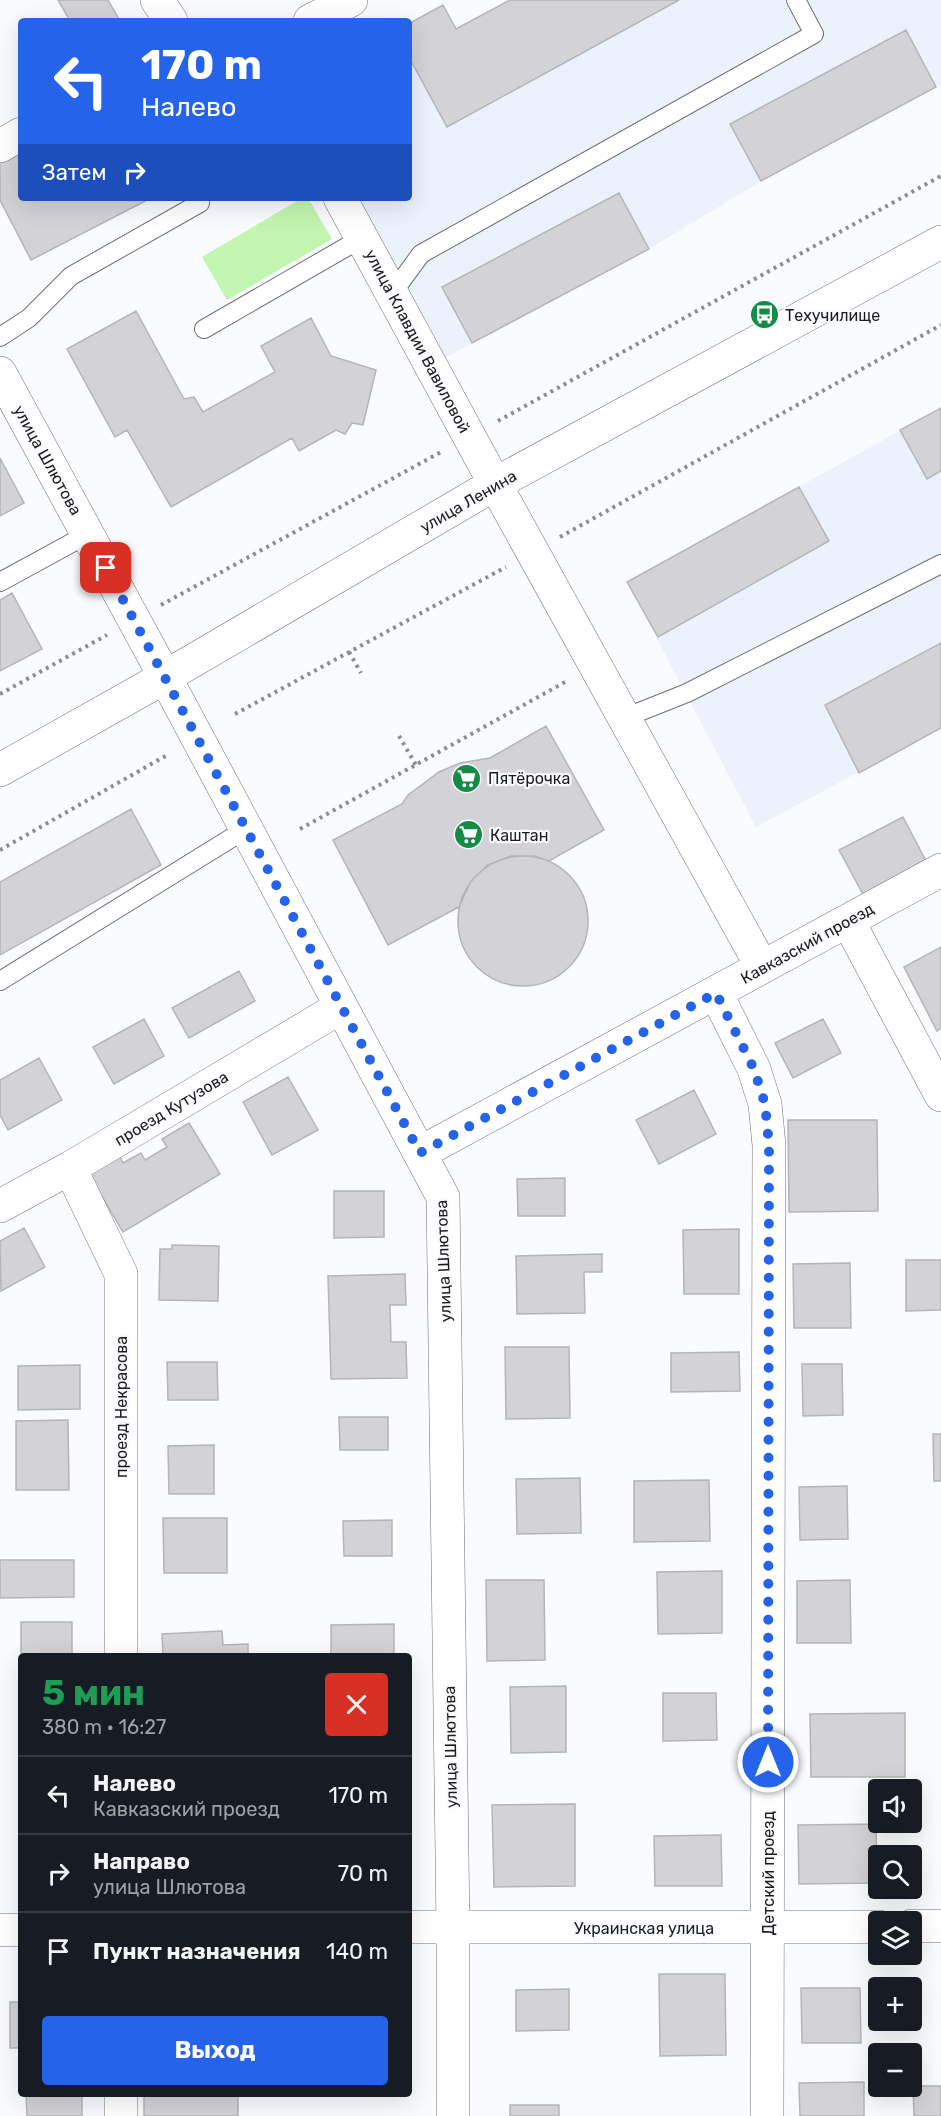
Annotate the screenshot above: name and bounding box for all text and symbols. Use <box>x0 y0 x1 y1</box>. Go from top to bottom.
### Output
text: 170 m <box>141 40 262 90</box>
icon: left <box>42 42 120 120</box>
text: Налево <box>141 91 237 123</box>
icon: right <box>118 156 151 189</box>
text: Затем <box>42 159 106 186</box>
street label: улица Клавдии Вавиловой <box>361 246 474 436</box>
bus stop icon: Техучилище <box>748 299 780 331</box>
place label: Техучилище <box>785 306 880 325</box>
street label: улица Шлютова <box>10 402 86 518</box>
street label: улица Ленина <box>417 466 520 537</box>
pin <box>80 542 131 593</box>
icon: arrive <box>89 551 122 584</box>
supermarket icon: Пятёрочка <box>451 762 483 794</box>
place label: Пятёрочка <box>488 769 570 788</box>
supermarket icon: Каштан <box>453 819 485 851</box>
place label: Каштан <box>490 826 548 845</box>
street label: Кавказский проезд <box>737 899 878 988</box>
street label: проезд Кутузова <box>111 1067 232 1150</box>
street label: улица Шлютова <box>432 1199 455 1323</box>
street label: проезд Некрасова <box>112 1336 131 1478</box>
text: 5 мин <box>42 1671 145 1714</box>
button: close <box>325 1673 388 1736</box>
street label: улица Шлютова <box>440 1686 461 1808</box>
text: 380 m · 16:27 <box>42 1715 166 1739</box>
position arrow <box>736 1730 800 1794</box>
text: Налево <box>93 1770 176 1797</box>
icon: left <box>42 1779 75 1812</box>
map controls <box>868 1779 922 2097</box>
button: sound <box>868 1779 922 1833</box>
text: 170 m <box>328 1782 388 1809</box>
text: Кавказский проезд <box>93 1797 280 1821</box>
street label: Детский проезд <box>759 1810 778 1935</box>
button: search <box>868 1845 922 1899</box>
text: Направо <box>93 1848 190 1875</box>
icon: right <box>42 1857 75 1890</box>
text: 70 m <box>338 1860 388 1887</box>
text: улица Шлютова <box>93 1875 246 1899</box>
button: layers <box>868 1911 922 1965</box>
street label: Украинская улица <box>574 1919 714 1938</box>
icon: arrive <box>42 1935 75 1968</box>
text: Пункт назначения <box>93 1938 301 1965</box>
text: 140 m <box>326 1938 388 1965</box>
button: + <box>868 1977 922 2031</box>
button: Выход <box>42 2016 388 2085</box>
button: − <box>868 2043 922 2097</box>

